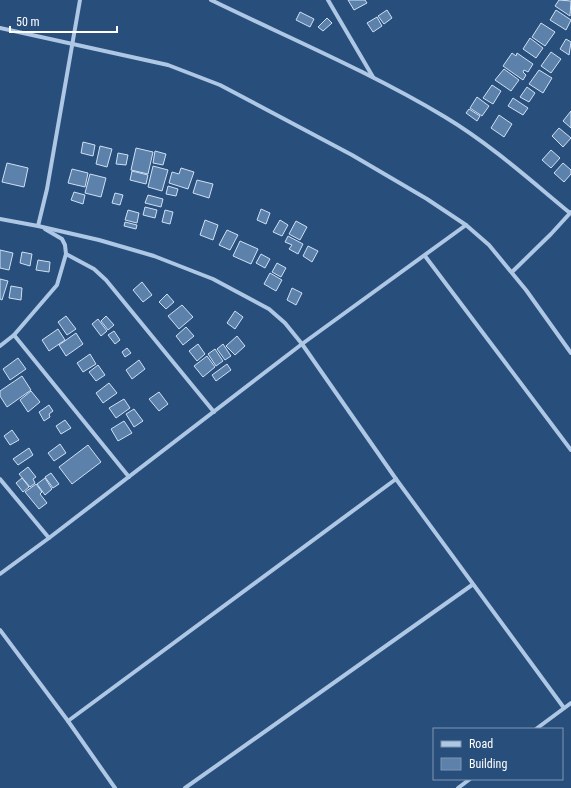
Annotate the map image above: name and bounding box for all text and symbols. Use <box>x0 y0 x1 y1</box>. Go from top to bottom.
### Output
scale bar <box>10 8 117 34</box>
text: 50 m <box>16 15 40 29</box>
legend <box>433 728 563 780</box>
text: Road <box>469 737 493 751</box>
text: Building <box>469 757 507 771</box>

